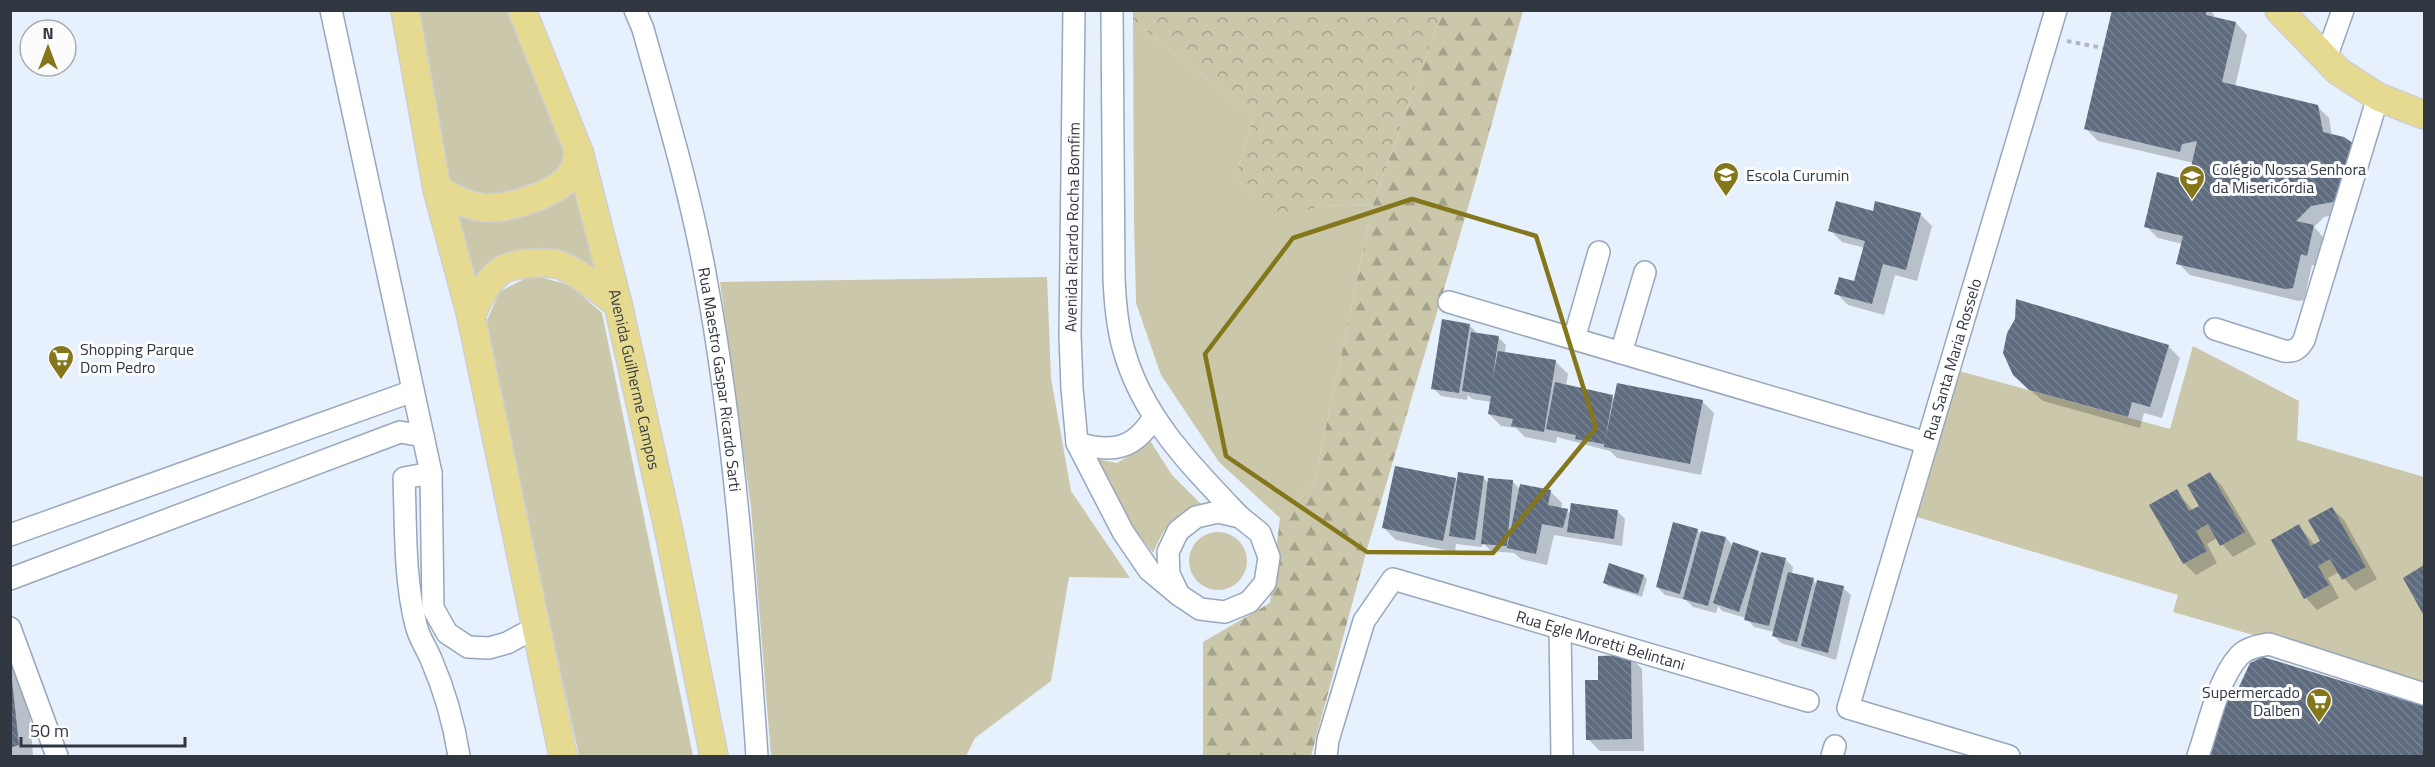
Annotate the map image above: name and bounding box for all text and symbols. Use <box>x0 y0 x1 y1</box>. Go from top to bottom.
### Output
north arrow <box>18 18 78 78</box>
text: N <box>42 21 54 45</box>
street label: Avenida Ricardo Rocha Bomfim <box>1058 122 1086 332</box>
place label: Colégio Nossa Senhora da Misericórdia <box>2212 157 2366 199</box>
school or university icon: Escola Curumin <box>1711 160 1741 198</box>
place label: Escola Curumin <box>1746 163 1849 187</box>
school or university icon: Colégio Nossa Senhora da Misericórdia <box>2177 163 2207 201</box>
street label: Rua Maestro Gaspar Ricardo Sarti <box>692 265 748 493</box>
street label: Rua Santa Maria Rosselo <box>1916 275 1987 443</box>
street label: Avenida Guilherme Campos <box>603 286 667 472</box>
place label: Shopping Parque Dom Pedro <box>80 337 194 379</box>
supermarket icon: Shopping Parque Dom Pedro <box>46 343 76 381</box>
street label: Rua Egle Moretti Belintani <box>1513 604 1688 676</box>
place label: Supermercado Dalben <box>2202 680 2300 722</box>
supermarket icon: Supermercado Dalben <box>2304 686 2334 724</box>
scale bar <box>21 710 184 748</box>
text: 50 m <box>30 717 69 744</box>

